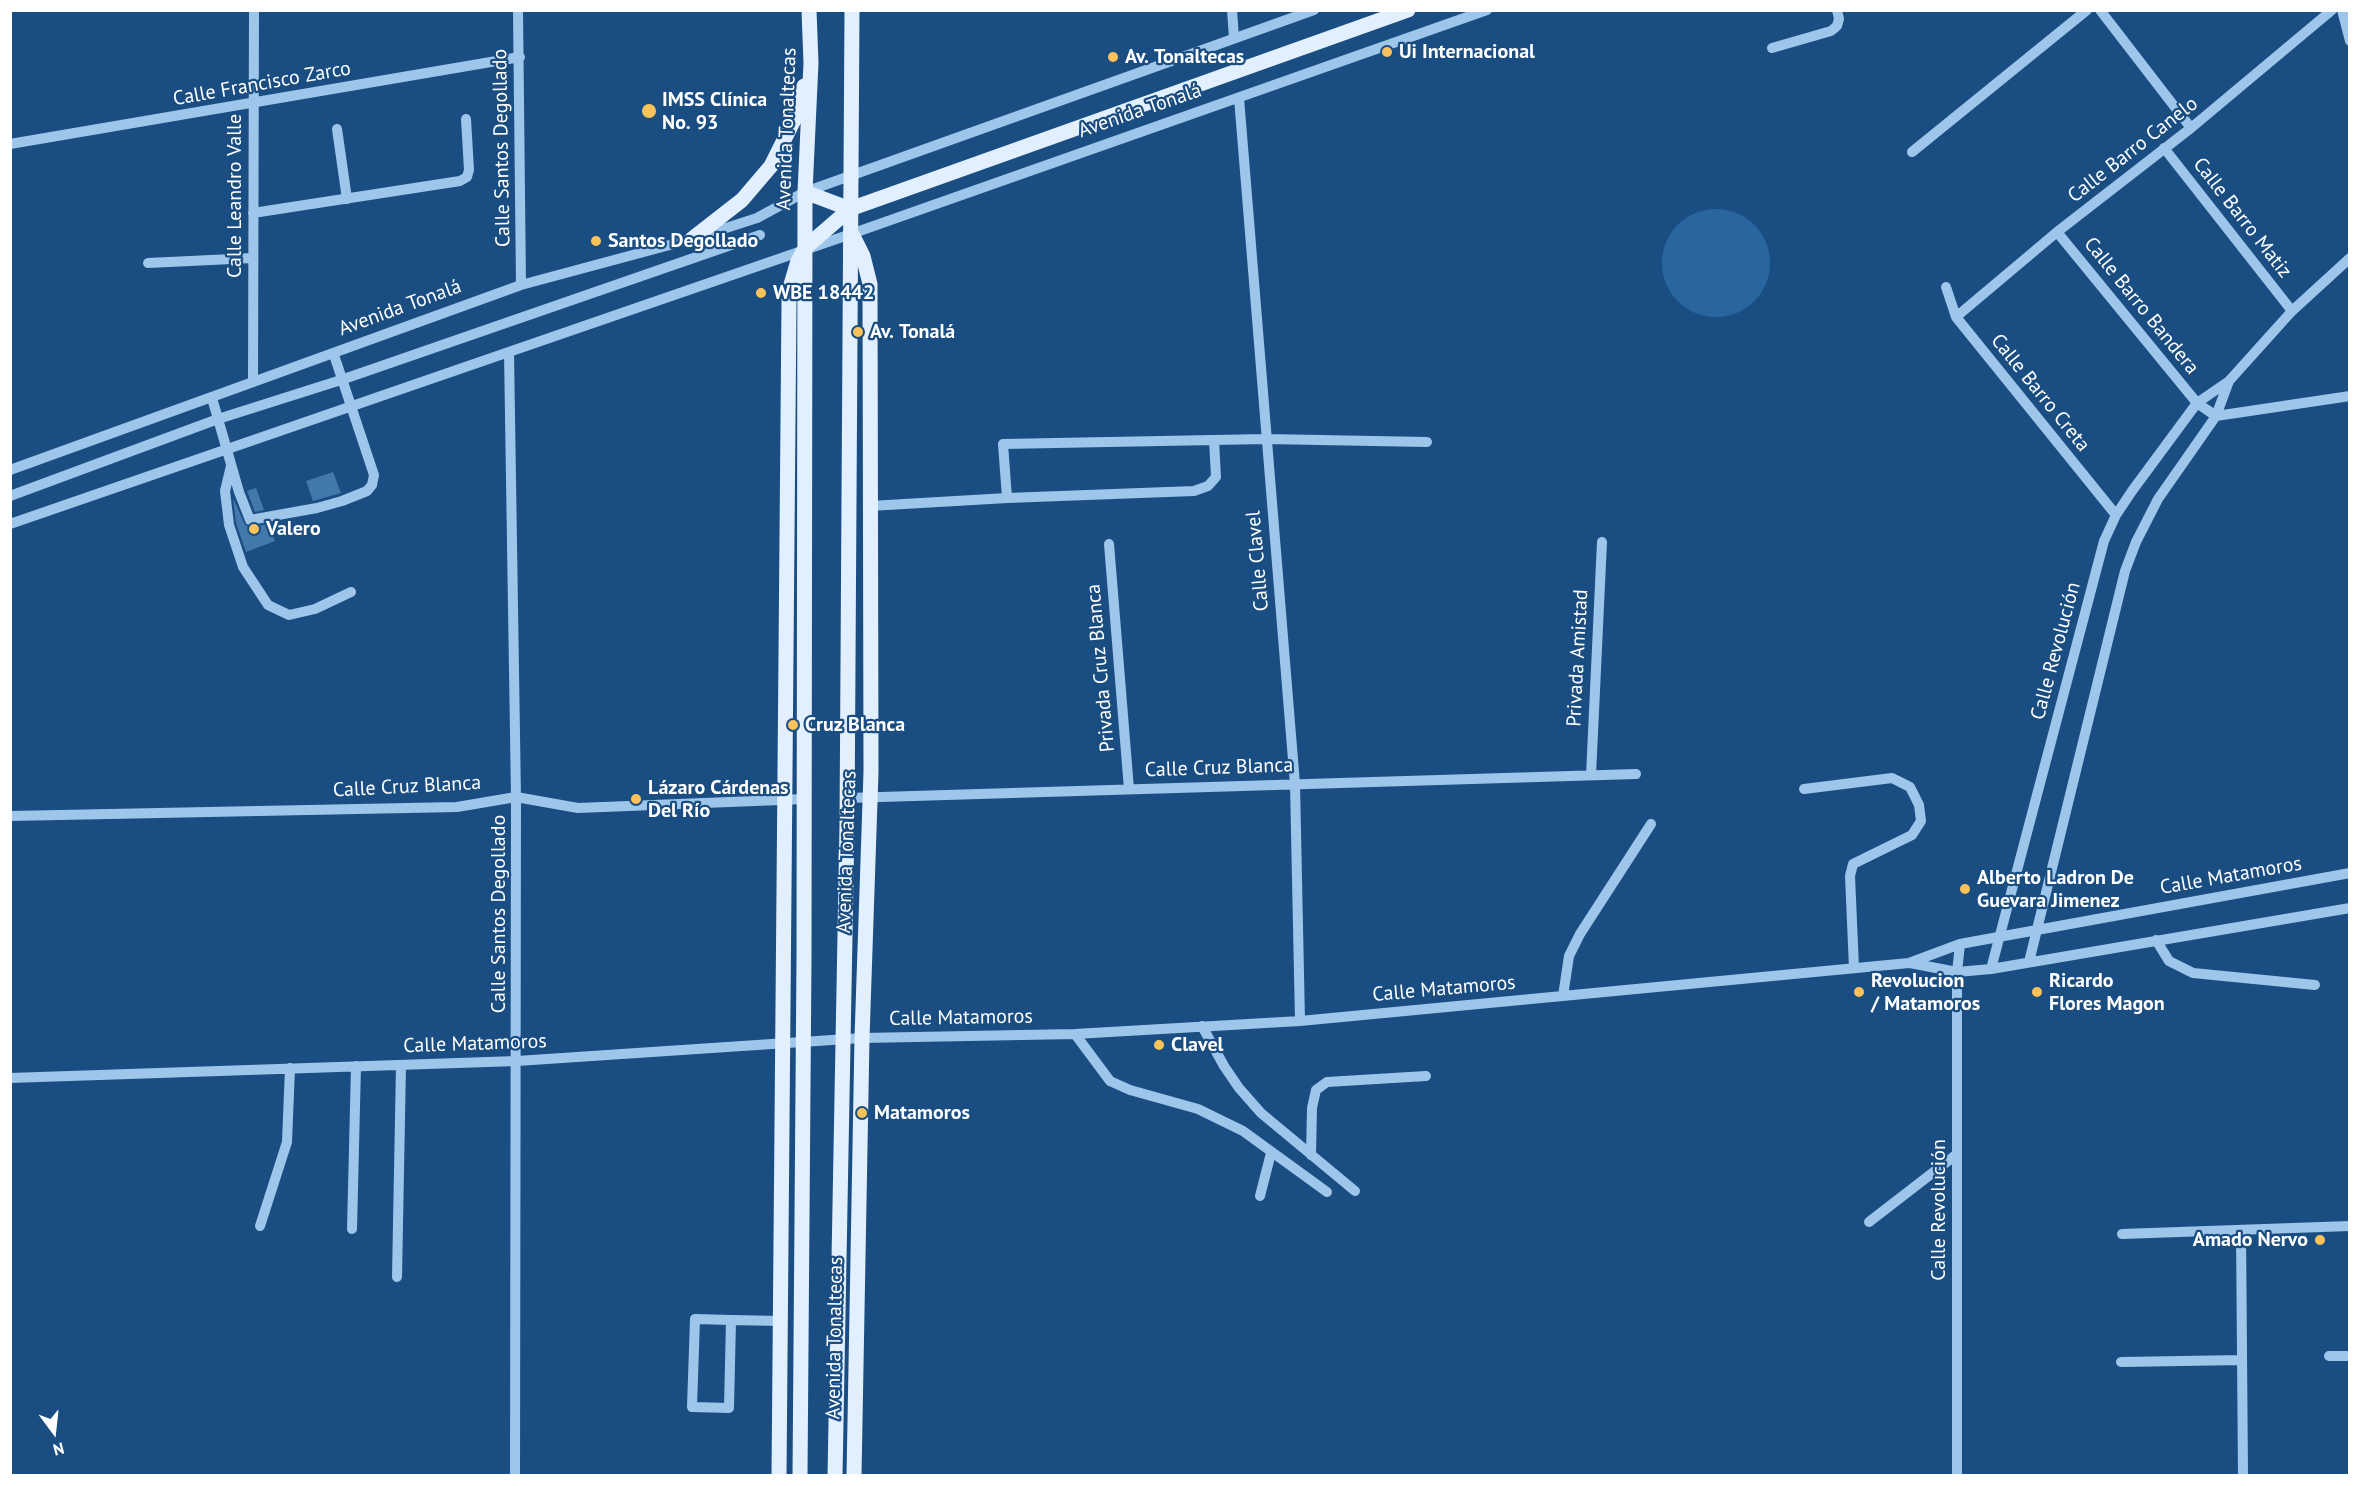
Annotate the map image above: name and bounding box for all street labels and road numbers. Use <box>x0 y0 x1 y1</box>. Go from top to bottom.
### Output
street label: Avenida Tonaltecas <box>772 47 802 211</box>
street label: Calle Santos Degollado <box>488 49 516 247</box>
street label: Calle Francisco Zarco <box>171 57 353 111</box>
street label: Avenida Tonalá <box>1075 79 1205 143</box>
street label: Calle Barro Canelo <box>2063 92 2203 208</box>
street label: Calle Leandro Valle <box>223 114 247 278</box>
street label: Calle Barro Matiz <box>2188 153 2296 283</box>
street label: Calle Barro Bandera <box>2078 233 2204 379</box>
street label: Avenida Tonalá <box>335 275 465 341</box>
street label: Calle Barro Creta <box>1985 329 2095 457</box>
street label: Calle Clavel <box>1242 510 1274 612</box>
street label: Calle Revolución <box>2026 579 2086 723</box>
street label: Privada Cruz Blanca <box>1082 583 1120 753</box>
street label: Privada Amistad <box>1562 589 1594 727</box>
street label: Calle Cruz Blanca <box>1144 753 1294 783</box>
street label: Avenida Tonaltecas <box>832 770 862 934</box>
street label: Calle Cruz Blanca <box>332 771 482 803</box>
street label: Calle Santos Degollado <box>487 815 511 1013</box>
street label: Calle Matamoros <box>2158 852 2304 900</box>
street label: Calle Matamoros <box>1371 971 1517 1007</box>
street label: Calle Matamoros <box>889 1005 1033 1031</box>
street label: Calle Matamoros <box>403 1030 547 1058</box>
street label: Calle Revolución <box>1927 1139 1951 1281</box>
street label: Avenida Tonaltecas <box>822 1256 848 1420</box>

